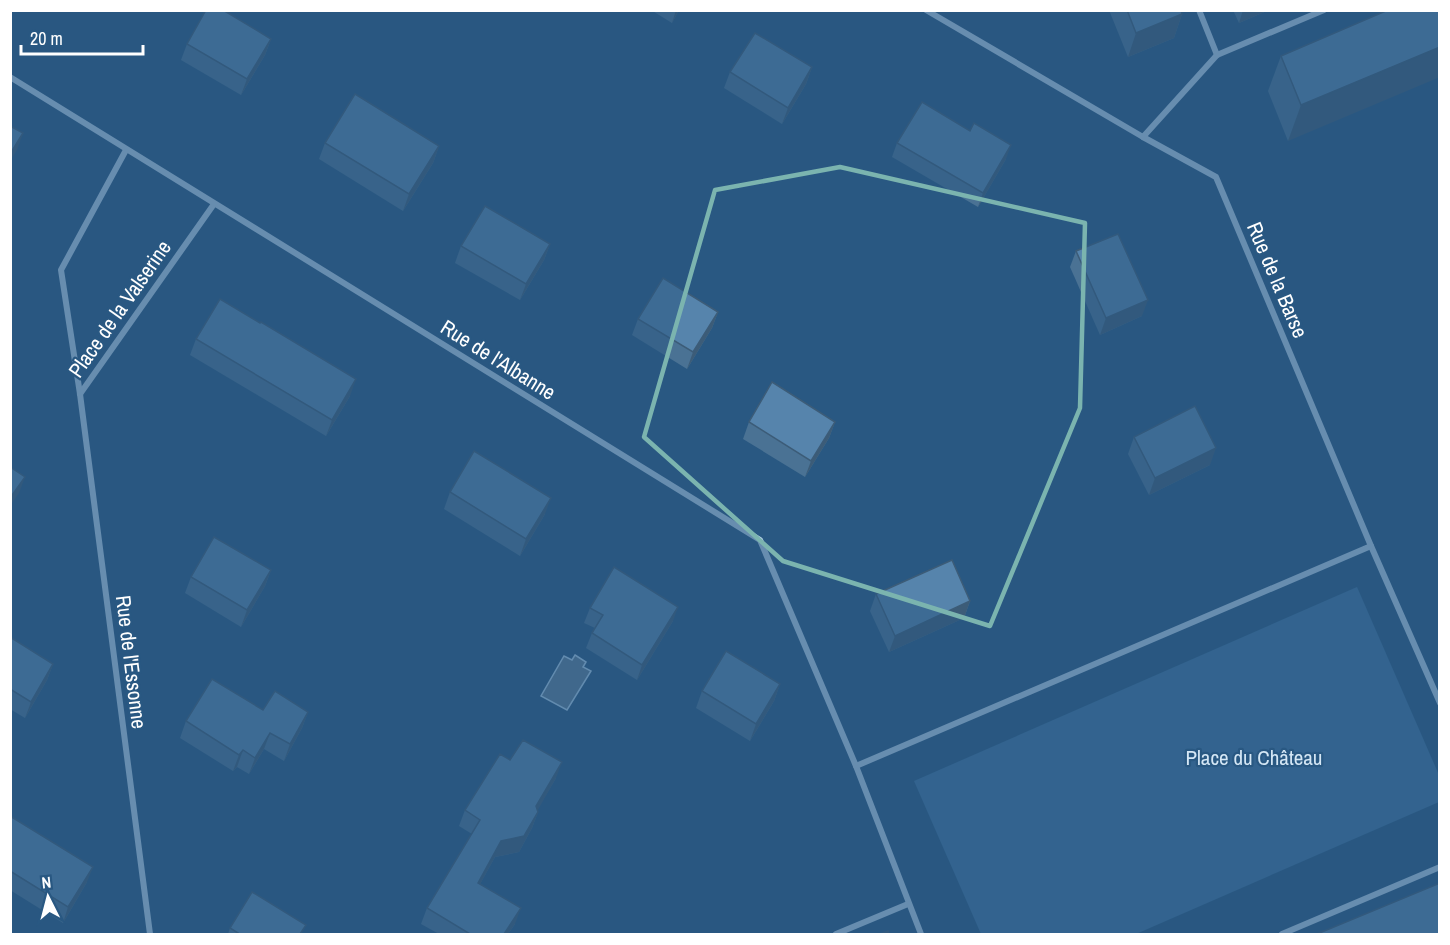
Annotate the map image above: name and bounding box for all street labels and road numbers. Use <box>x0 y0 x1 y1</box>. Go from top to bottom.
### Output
street label: Rue de la Barse <box>1240 217 1315 342</box>
street label: Place de la Valserine <box>61 234 178 383</box>
street label: Rue de l'Albanne <box>435 313 561 406</box>
street label: Rue de l'Essonne <box>109 593 154 730</box>

